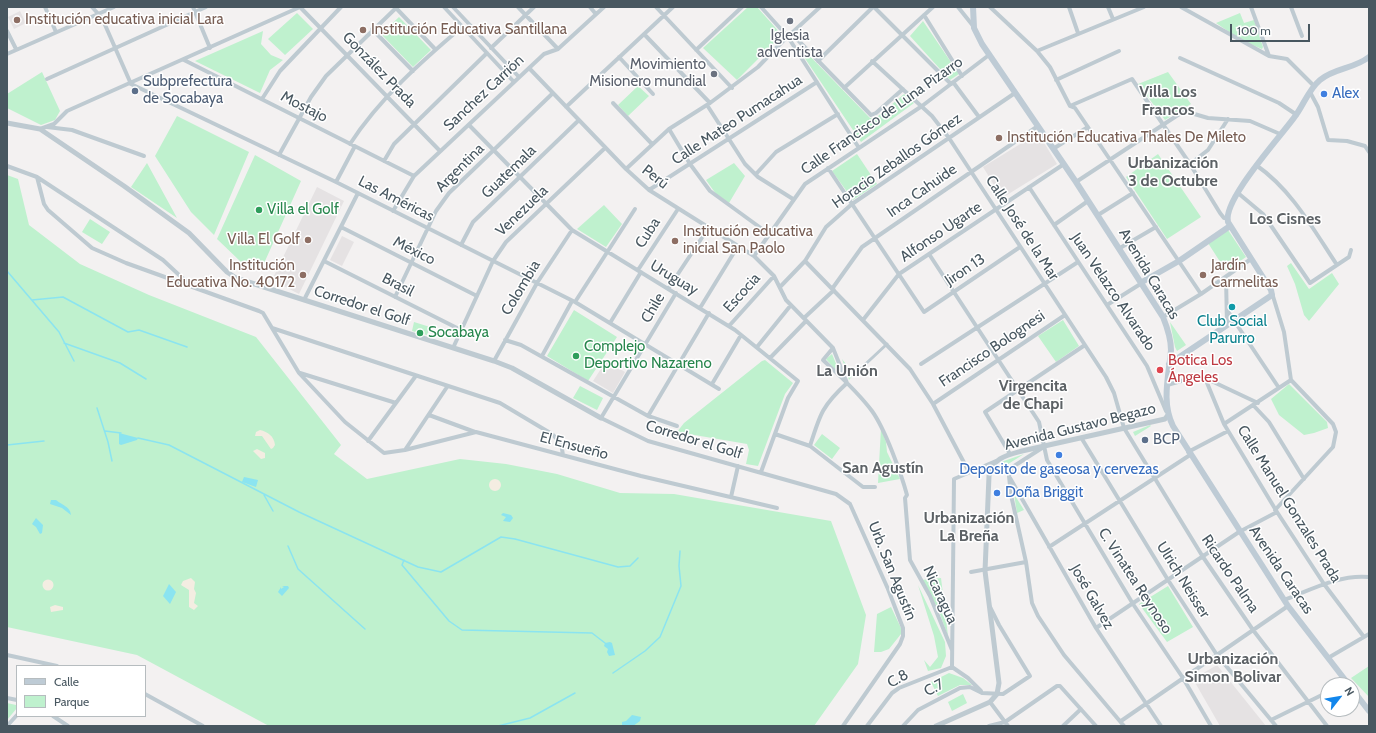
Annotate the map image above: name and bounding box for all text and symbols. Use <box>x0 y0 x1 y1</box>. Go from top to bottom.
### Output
place label: Institución educativa inicial Lara <box>25 11 224 29</box>
marker: Institución educativa inicial Lara <box>12 15 22 25</box>
marker: Iglesia adventista <box>785 16 795 26</box>
scale bar <box>1232 16 1312 42</box>
place label: Institución Educativa Santillana <box>371 21 567 39</box>
text: 100 m <box>1237 23 1271 38</box>
marker: Institución Educativa Santillana <box>358 25 368 35</box>
place label: Iglesia adventista <box>757 27 823 62</box>
street label: González Prada <box>338 28 420 112</box>
street label: Sanchez Carrión <box>440 51 528 135</box>
street label: Calle Francisco de Luna Pizarro <box>798 53 966 179</box>
place label: Movimiento Misionero mundial <box>589 56 706 91</box>
marker: Movimiento Misionero mundial <box>709 69 719 79</box>
street label: Calle Mateo Pumacahua <box>668 71 806 169</box>
place label: Subprefectura de Socabaya <box>143 73 232 108</box>
district label: Villa Los Francos <box>1139 82 1197 120</box>
place label: Alex <box>1332 85 1359 103</box>
marker: Subprefectura de Socabaya <box>130 86 140 96</box>
street label: Mostajo <box>278 88 330 126</box>
marker: Alex <box>1319 89 1329 99</box>
street label: Horacio Zeballos Gómez <box>829 109 965 213</box>
place label: Institución Educativa Thales De Mileto <box>1007 129 1246 147</box>
marker: Institución Educativa Thales De Mileto <box>994 133 1004 143</box>
street label: Argentina <box>432 140 488 196</box>
street label: Guatemala <box>478 142 540 202</box>
district label: Urbanización 3 de Octubre <box>1128 153 1218 191</box>
street label: Inca Cahuide <box>884 160 960 222</box>
street label: Perú <box>638 161 672 193</box>
street label: Las Américas <box>355 172 437 226</box>
street label: Calle José de la Mar <box>981 172 1063 284</box>
street label: Venezuela <box>492 182 552 240</box>
street label: Alfonso Ugarte <box>897 198 985 266</box>
place label: Villa el Golf <box>267 201 339 219</box>
marker: Villa el Golf <box>254 205 264 215</box>
district label: Los Cisnes <box>1249 209 1321 229</box>
street label: Cuba <box>632 215 664 251</box>
place label: Institución educativa inicial San Paolo <box>683 223 813 258</box>
street label: Avenida Caracas <box>1115 225 1183 323</box>
street label: Juan Velazco Alvarado <box>1067 230 1159 354</box>
place label: Villa El Golf <box>227 231 300 249</box>
street label: México <box>390 233 438 269</box>
marker: Villa El Golf <box>303 235 313 245</box>
marker: Institución educativa inicial San Paolo <box>670 236 680 246</box>
street label: Jiron 13 <box>942 250 988 290</box>
place label: Institución Educativa No. 40172 <box>166 257 295 292</box>
street label: Colombia <box>498 257 544 319</box>
street label: Uruguay <box>647 257 701 299</box>
place label: Jardín Carmelitas <box>1211 257 1278 292</box>
street label: Brasil <box>379 269 417 301</box>
marker: Institución Educativa No. 40172 <box>298 270 308 280</box>
street label: Escocia <box>720 270 764 316</box>
marker: Jardín Carmelitas <box>1198 270 1208 280</box>
street label: Corredor el Golf <box>312 282 412 330</box>
street label: Chile <box>637 290 669 326</box>
marker: Club Social Parurro <box>1227 302 1237 312</box>
street label: Francisco Bolognesi <box>936 307 1048 391</box>
place label: Club Social Parurro <box>1197 313 1267 348</box>
place label: Socabaya <box>428 324 489 342</box>
marker: Socabaya <box>415 328 425 338</box>
place label: Complejo Deportivo Nazareno <box>584 338 712 373</box>
marker: Complejo Deportivo Nazareno <box>571 351 581 361</box>
place label: Botica Los Ángeles <box>1168 352 1233 387</box>
district label: La Unión <box>816 361 878 381</box>
marker: Botica Los Ángeles <box>1155 365 1165 375</box>
district label: Virgencita de Chapi <box>999 376 1067 414</box>
street label: Avenida Gustavo Begazo <box>1002 399 1158 455</box>
street label: Corredor el Golf <box>643 417 745 463</box>
street label: Calle Manuel Gonzales Prada <box>1233 422 1345 586</box>
street label: El Ensueño <box>538 428 610 464</box>
place label: BCP <box>1153 431 1180 449</box>
marker: BCP <box>1140 435 1150 445</box>
marker: Deposito de gaseosa y cervezas <box>1054 450 1064 460</box>
district label: San Agustín <box>842 458 924 478</box>
place label: Deposito de gaseosa y cervezas <box>959 461 1159 479</box>
place label: Doña Briggit <box>1005 484 1083 502</box>
marker: Doña Briggit <box>992 488 1002 498</box>
district label: Urbanización La Breña <box>924 508 1014 546</box>
street label: Urb. San Agustín <box>864 519 920 623</box>
street label: Avenida Caracas <box>1245 522 1317 618</box>
street label: C. Vinatea Reynoso <box>1094 525 1176 637</box>
street label: Ricardo Palma <box>1197 532 1263 616</box>
street label: Ulrich Neisser <box>1152 539 1214 621</box>
street label: José Galvez <box>1066 561 1118 633</box>
street label: Nicaragua <box>919 563 961 627</box>
district label: Urbanización Simon Bolivar <box>1185 649 1281 687</box>
legend <box>16 665 146 717</box>
street label: C.8 <box>884 666 912 692</box>
text: Calle <box>54 674 79 689</box>
street label: C.7 <box>921 675 947 701</box>
north arrow <box>1320 677 1360 717</box>
text: N <box>1341 684 1357 698</box>
text: Parque <box>54 694 89 709</box>

